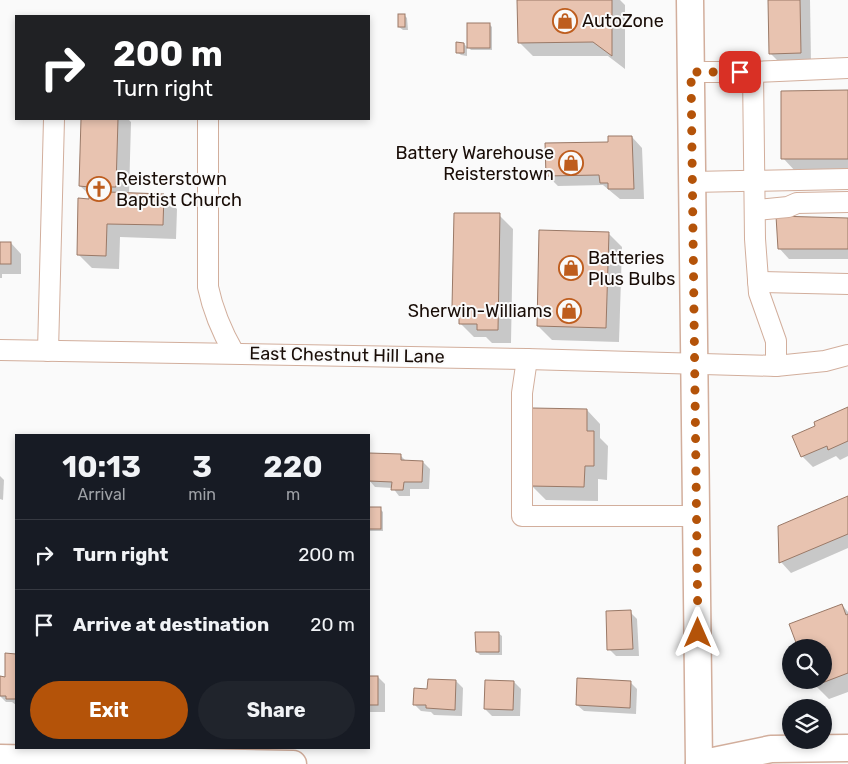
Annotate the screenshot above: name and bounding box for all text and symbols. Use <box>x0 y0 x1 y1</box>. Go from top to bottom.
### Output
shop icon: AutoZone <box>552 8 578 34</box>
place label: AutoZone <box>582 10 664 32</box>
text: 200 m <box>113 33 223 75</box>
icon: right <box>30 35 95 100</box>
pin <box>719 51 761 93</box>
icon: arrive <box>726 58 754 86</box>
text: Turn right <box>113 75 213 102</box>
place label: Battery Warehouse Reisterstown <box>395 142 554 185</box>
shop icon: Battery Warehouse Reisterstown <box>558 150 584 176</box>
place label: Reisterstown Baptist Church <box>116 168 242 211</box>
church icon: Reisterstown Baptist Church <box>86 176 112 202</box>
place label: Batteries Plus Bulbs <box>588 247 675 290</box>
shop icon: Batteries Plus Bulbs <box>558 255 584 281</box>
shop icon: Sherwin-Williams <box>556 298 582 324</box>
place label: Sherwin-Williams <box>408 300 552 322</box>
street label: East Chestnut Hill Lane <box>249 342 445 368</box>
text: 10:13 <box>62 449 141 485</box>
text: 3 <box>192 449 212 485</box>
text: 220 <box>263 449 323 485</box>
text: Arrival <box>78 485 126 504</box>
text: min <box>188 485 216 504</box>
text: m <box>286 485 300 504</box>
icon: right <box>30 541 58 569</box>
text: Turn right <box>73 543 168 566</box>
text: 200 m <box>298 543 355 566</box>
position arrow <box>671 606 723 658</box>
icon: arrive <box>30 611 58 639</box>
text: Arrive at destination <box>73 613 269 636</box>
text: 20 m <box>310 613 355 636</box>
map controls <box>782 639 832 749</box>
button: search <box>782 639 832 689</box>
button: Exit <box>30 681 188 739</box>
button: Share <box>198 681 355 739</box>
button: layers <box>782 699 832 749</box>

